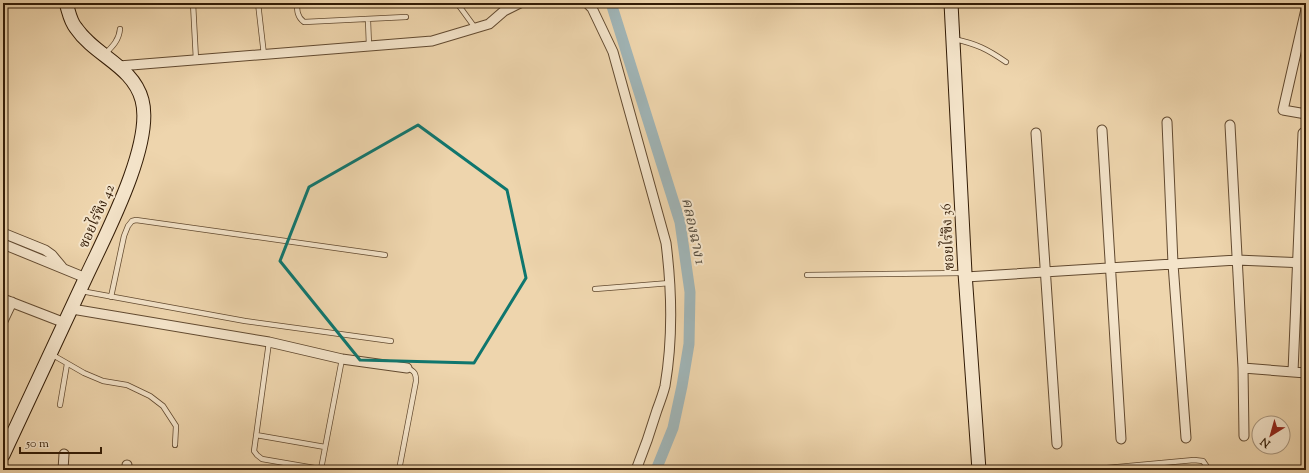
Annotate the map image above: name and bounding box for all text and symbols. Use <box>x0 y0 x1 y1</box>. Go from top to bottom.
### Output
street label: ซอยไร่ขิง 42 <box>73 180 121 252</box>
water label: คลองฉาง 1 <box>675 196 710 267</box>
street label: ซอยไร่ขิง 36 <box>935 203 961 271</box>
north arrow <box>1251 415 1291 455</box>
scale bar <box>20 429 101 455</box>
text: N <box>1257 433 1275 452</box>
text: 50 m <box>25 435 49 453</box>

